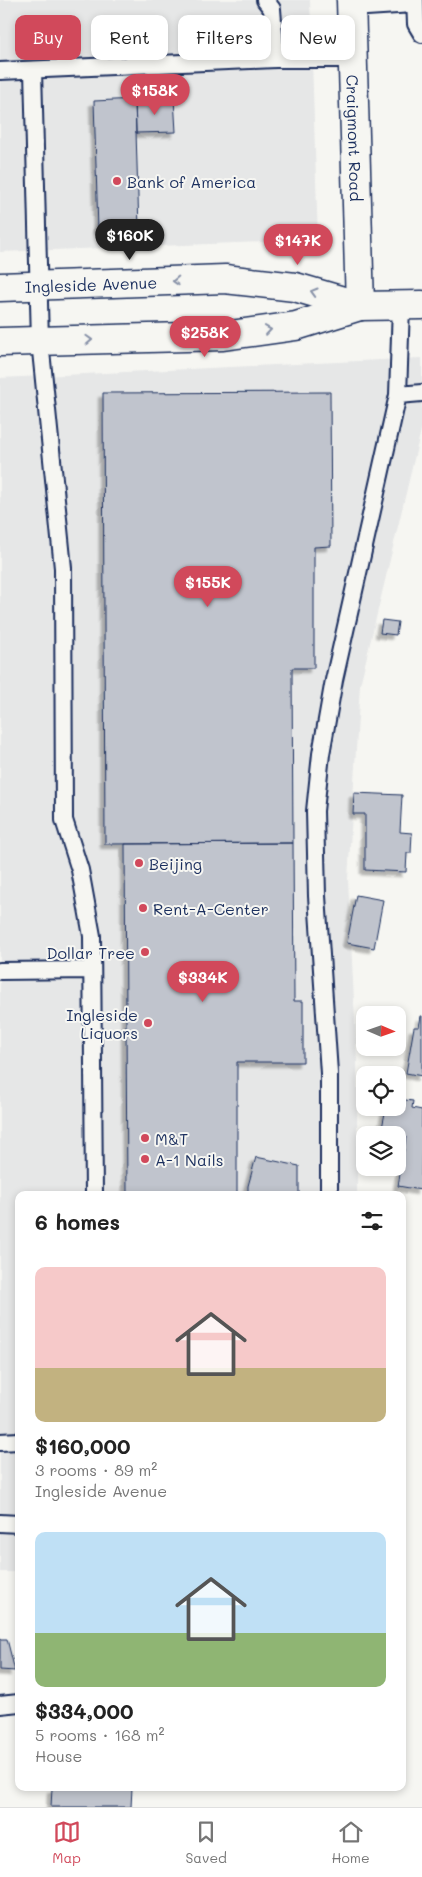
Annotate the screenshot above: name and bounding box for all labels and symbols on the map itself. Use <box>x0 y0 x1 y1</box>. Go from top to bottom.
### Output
pin: $158K <box>120 74 190 116</box>
street label: Craigmont Road <box>343 74 367 202</box>
place label: Bank of America <box>127 171 256 192</box>
marker: Bank of America <box>111 175 123 187</box>
pin: $160K <box>95 218 165 261</box>
pin: $147K <box>263 224 333 266</box>
street label: Ingleside Avenue <box>24 271 157 297</box>
one-way arrow <box>172 275 180 286</box>
one-way arrow <box>310 288 318 298</box>
pin: $258K <box>170 316 240 358</box>
one-way arrow <box>264 325 272 335</box>
one-way arrow <box>85 335 93 345</box>
pin: $155K <box>173 566 243 608</box>
place label: Beijing <box>149 853 202 874</box>
marker: Beijing <box>133 857 145 869</box>
place label: Rent-A-Center <box>153 898 269 919</box>
marker: Rent-A-Center <box>137 902 149 914</box>
place label: Dollar Tree <box>47 942 135 963</box>
marker: Dollar Tree <box>139 946 151 958</box>
pin: $334K <box>168 960 238 1003</box>
place label: Ingleside Liquors <box>66 1004 138 1043</box>
north arrow <box>356 1006 406 1056</box>
marker: Ingleside Liquors <box>142 1017 154 1029</box>
place label: M&T <box>155 1128 188 1149</box>
marker: M&T <box>139 1132 151 1144</box>
place label: A-1 Nails <box>155 1149 224 1170</box>
marker: A-1 Nails <box>139 1153 151 1165</box>

